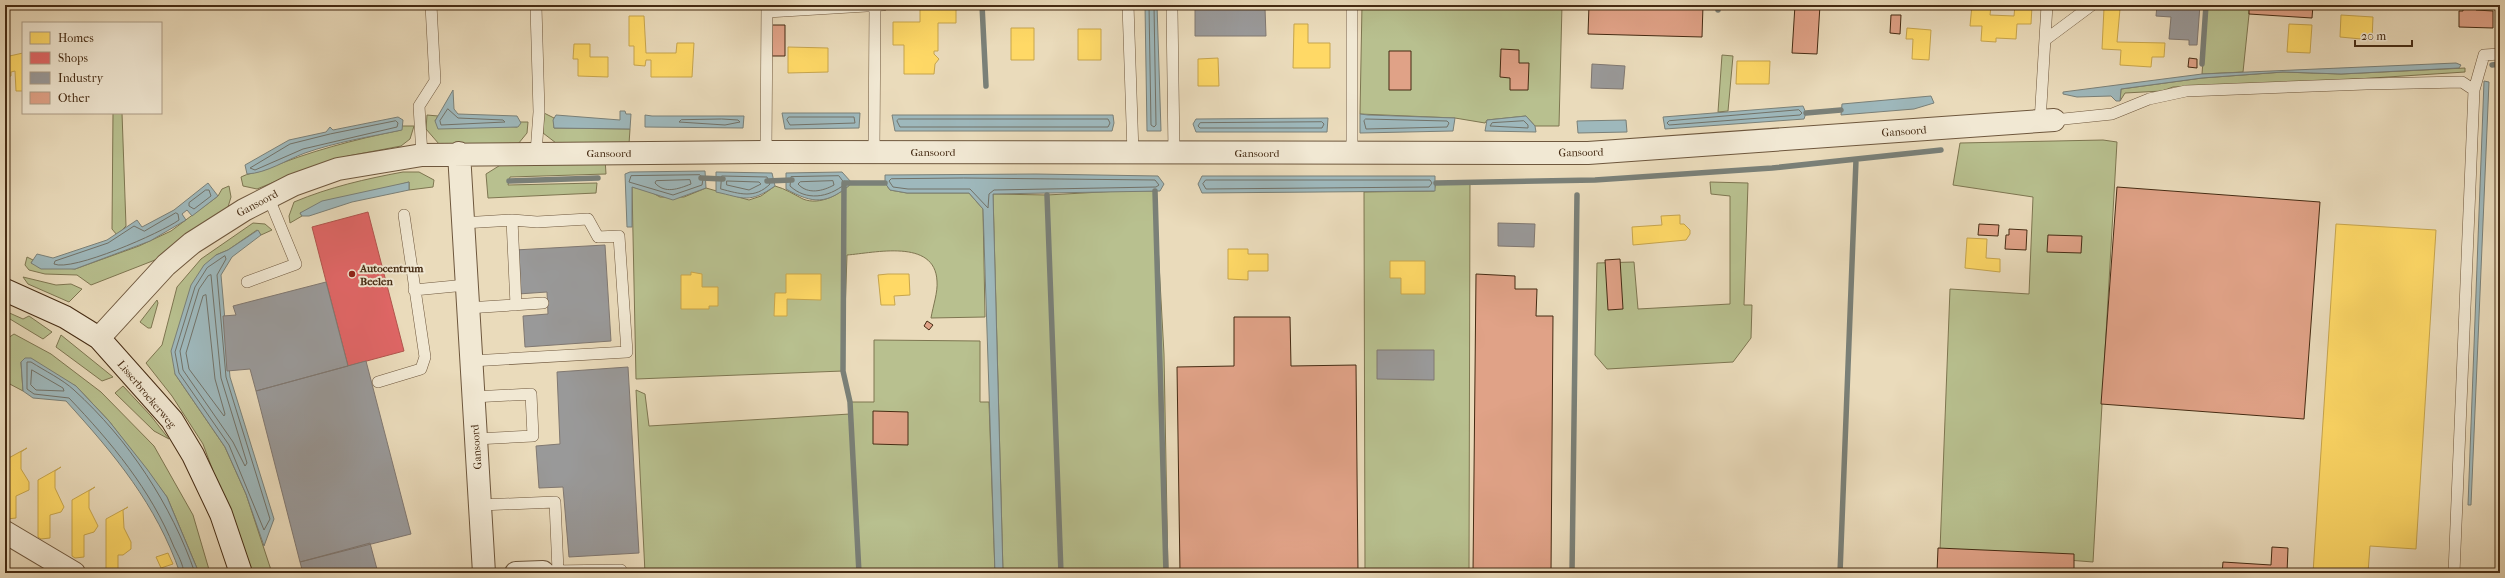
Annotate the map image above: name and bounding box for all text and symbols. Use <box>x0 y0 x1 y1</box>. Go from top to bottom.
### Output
legend <box>22 22 162 114</box>
scale bar <box>2355 22 2412 48</box>
text: 20 m <box>2361 29 2386 43</box>
text: Homes <box>58 31 94 45</box>
text: Shops <box>58 51 88 65</box>
text: Industry <box>58 71 104 85</box>
text: Other <box>58 91 90 105</box>
street label: Gansoord <box>1881 123 1928 140</box>
street label: Gansoord <box>911 146 956 159</box>
street label: Gansoord <box>1558 146 1605 159</box>
street label: Gansoord <box>587 147 632 160</box>
street label: Gansoord <box>1235 147 1280 160</box>
street label: Gansoord <box>234 187 281 220</box>
place label: Autocentrum Beelen <box>359 262 424 288</box>
marker: Autocentrum Beelen <box>347 269 357 279</box>
street label: Lisserbroekerweg <box>115 358 179 431</box>
street label: Gansoord <box>468 423 485 470</box>

